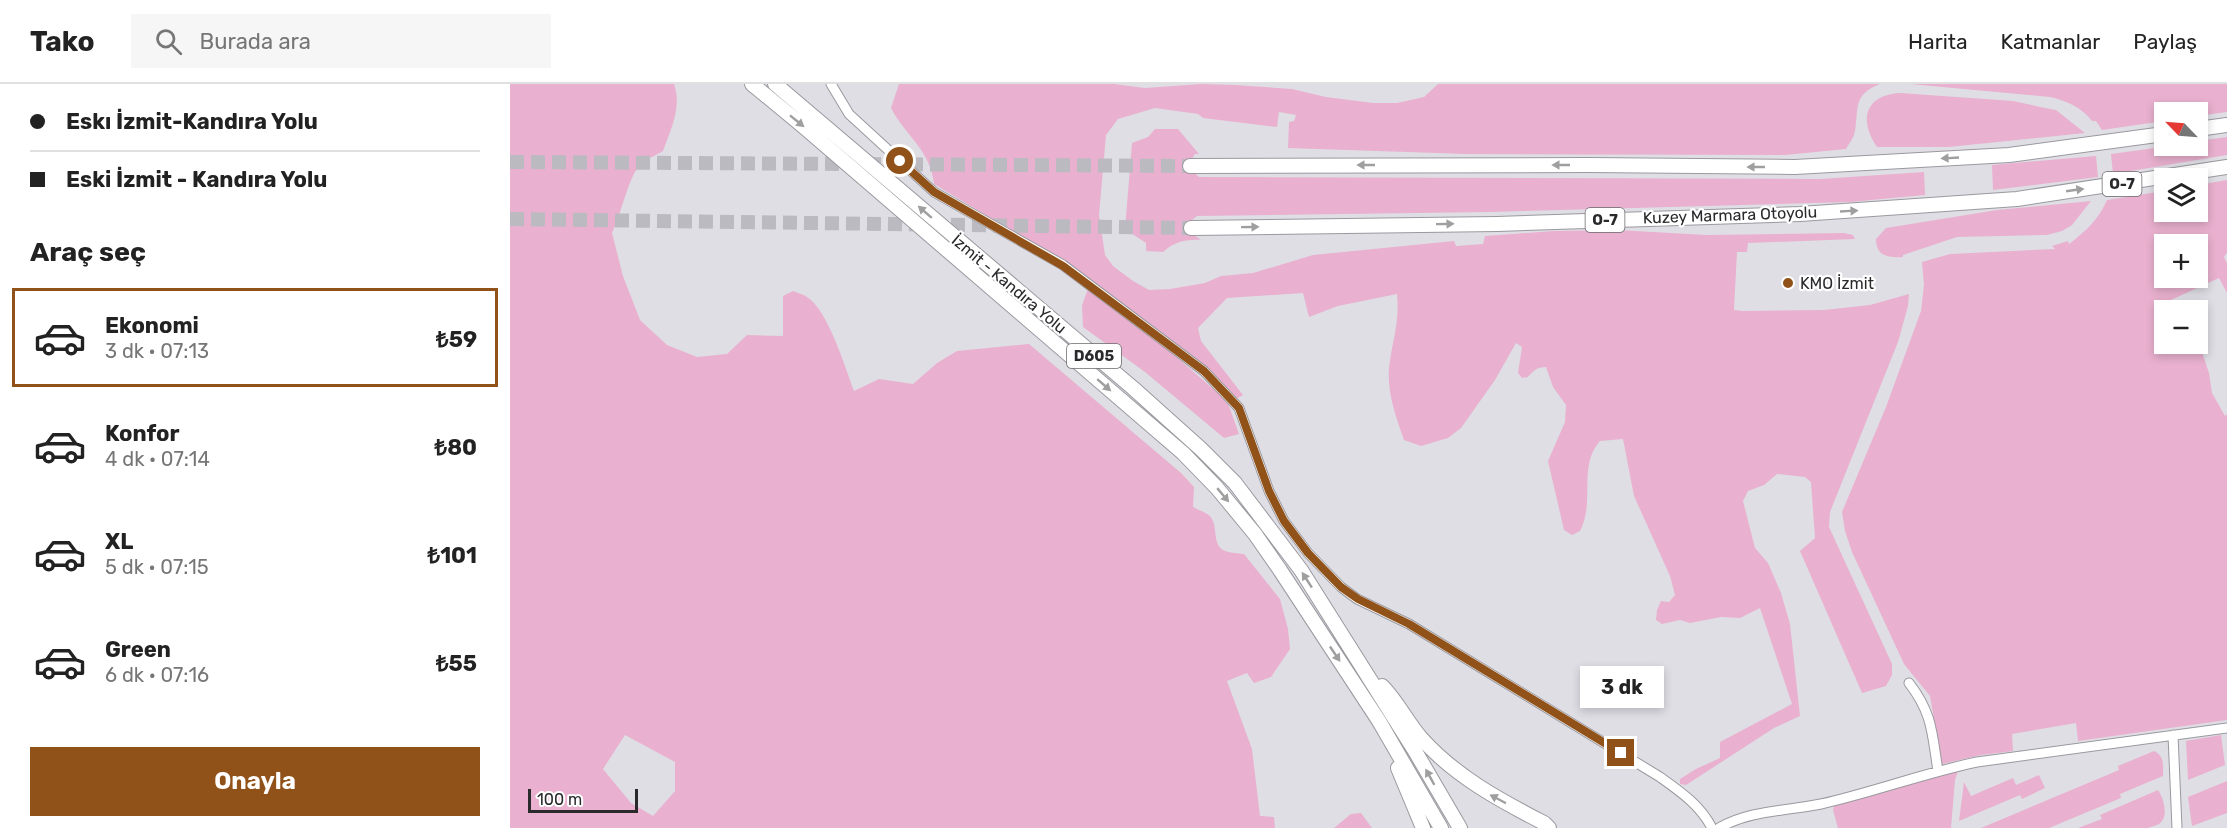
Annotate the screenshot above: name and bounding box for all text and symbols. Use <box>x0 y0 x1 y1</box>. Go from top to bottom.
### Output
search box <box>131 14 551 68</box>
text: Tako <box>30 25 95 58</box>
icon: search <box>152 25 185 58</box>
text: Burada ara <box>200 28 311 55</box>
text: Harita <box>1908 29 1968 54</box>
text: Katmanlar <box>2001 29 2100 54</box>
text: Paylaş <box>2133 29 2197 54</box>
north arrow <box>2154 102 2208 156</box>
map controls <box>2154 102 2208 354</box>
text: Eskı İzmit-Kandıra Yolu <box>66 108 318 135</box>
one-way arrow <box>789 114 805 127</box>
route start <box>886 147 913 174</box>
one-way arrow <box>1941 154 1960 163</box>
one-way arrow <box>1356 160 1375 170</box>
one-way arrow <box>1551 160 1570 170</box>
one-way arrow <box>1746 162 1765 172</box>
text: Eski İzmit - Kandıra Yolu <box>66 166 327 193</box>
button: layers <box>2154 168 2208 222</box>
road number: O-7 <box>2102 172 2142 196</box>
one-way arrow <box>2066 186 2085 195</box>
street label: Kuzey Marmara Otoyolu <box>1642 202 1818 228</box>
one-way arrow <box>918 206 933 219</box>
one-way arrow <box>1840 206 1859 216</box>
road number: O-7 <box>1586 208 1624 232</box>
one-way arrow <box>1435 219 1454 229</box>
one-way arrow <box>1240 222 1259 232</box>
street label: İzmit - Kandıra Yolu <box>948 231 1070 337</box>
button: + <box>2154 234 2208 288</box>
text: Araç seç <box>30 236 146 268</box>
place label: KMO İzmit <box>1800 274 1874 293</box>
marker: KMO İzmit <box>1781 276 1795 290</box>
button: − <box>2154 300 2208 354</box>
icon: car <box>33 311 87 365</box>
text: Ekonomi <box>105 312 199 339</box>
text: ₺59 <box>436 326 477 353</box>
text: 3 dk · 07:13 <box>105 339 209 363</box>
road number: D605 <box>1067 344 1121 368</box>
one-way arrow <box>1096 378 1111 391</box>
icon: car <box>33 419 87 473</box>
text: Konfor <box>105 420 179 447</box>
text: ₺80 <box>435 434 477 461</box>
text: 4 dk · 07:14 <box>105 447 210 471</box>
one-way arrow <box>1216 487 1229 502</box>
icon: car <box>33 527 87 581</box>
text: XL <box>105 528 133 555</box>
text: ₺101 <box>428 542 477 569</box>
text: 5 dk · 07:15 <box>105 555 209 579</box>
one-way arrow <box>1302 572 1313 589</box>
icon: car <box>33 635 87 689</box>
text: Green <box>105 636 171 663</box>
one-way arrow <box>1329 646 1341 662</box>
text: ₺55 <box>436 650 477 677</box>
text: 6 dk · 07:16 <box>105 663 209 687</box>
callout: 3 dk <box>1579 666 1663 708</box>
text: 3 dk <box>1601 675 1643 699</box>
route end <box>1607 739 1634 766</box>
button: Onayla <box>30 747 480 816</box>
one-way arrow <box>1425 769 1435 786</box>
scale bar <box>528 786 638 814</box>
text: 100 m <box>537 790 582 809</box>
one-way arrow <box>1490 794 1507 804</box>

